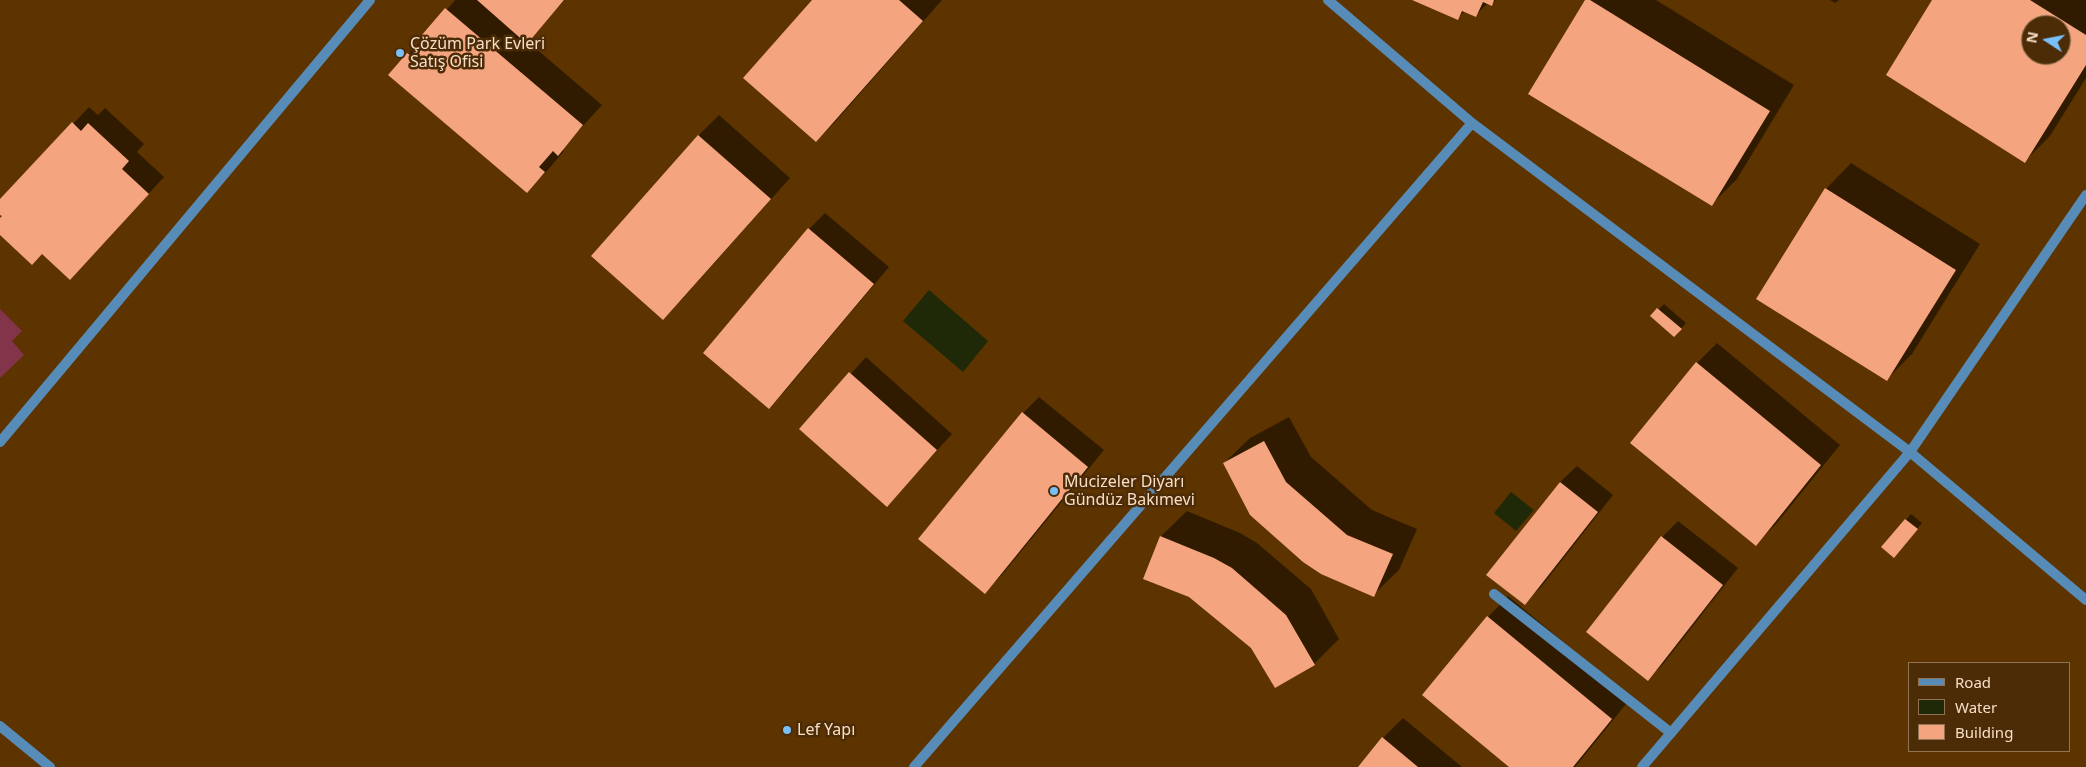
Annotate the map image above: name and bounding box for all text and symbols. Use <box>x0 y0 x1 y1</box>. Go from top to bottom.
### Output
north arrow <box>2021 15 2071 65</box>
text: N <box>2021 30 2042 45</box>
place label: Çözüm Park Evleri Satış Ofisi <box>410 34 545 72</box>
marker: Çözüm Park Evleri Satış Ofisi <box>394 47 406 59</box>
place label: Mucizeler Diyarı Gündüz Bakımevi <box>1064 472 1195 510</box>
marker: Mucizeler Diyarı Gündüz Bakımevi <box>1048 485 1060 497</box>
legend <box>1908 662 2071 752</box>
text: Road <box>1955 672 1991 692</box>
text: Water <box>1955 697 1997 717</box>
place label: Lef Yapı <box>797 720 855 740</box>
text: Building <box>1955 722 2013 742</box>
marker: Lef Yapı <box>781 724 793 736</box>

